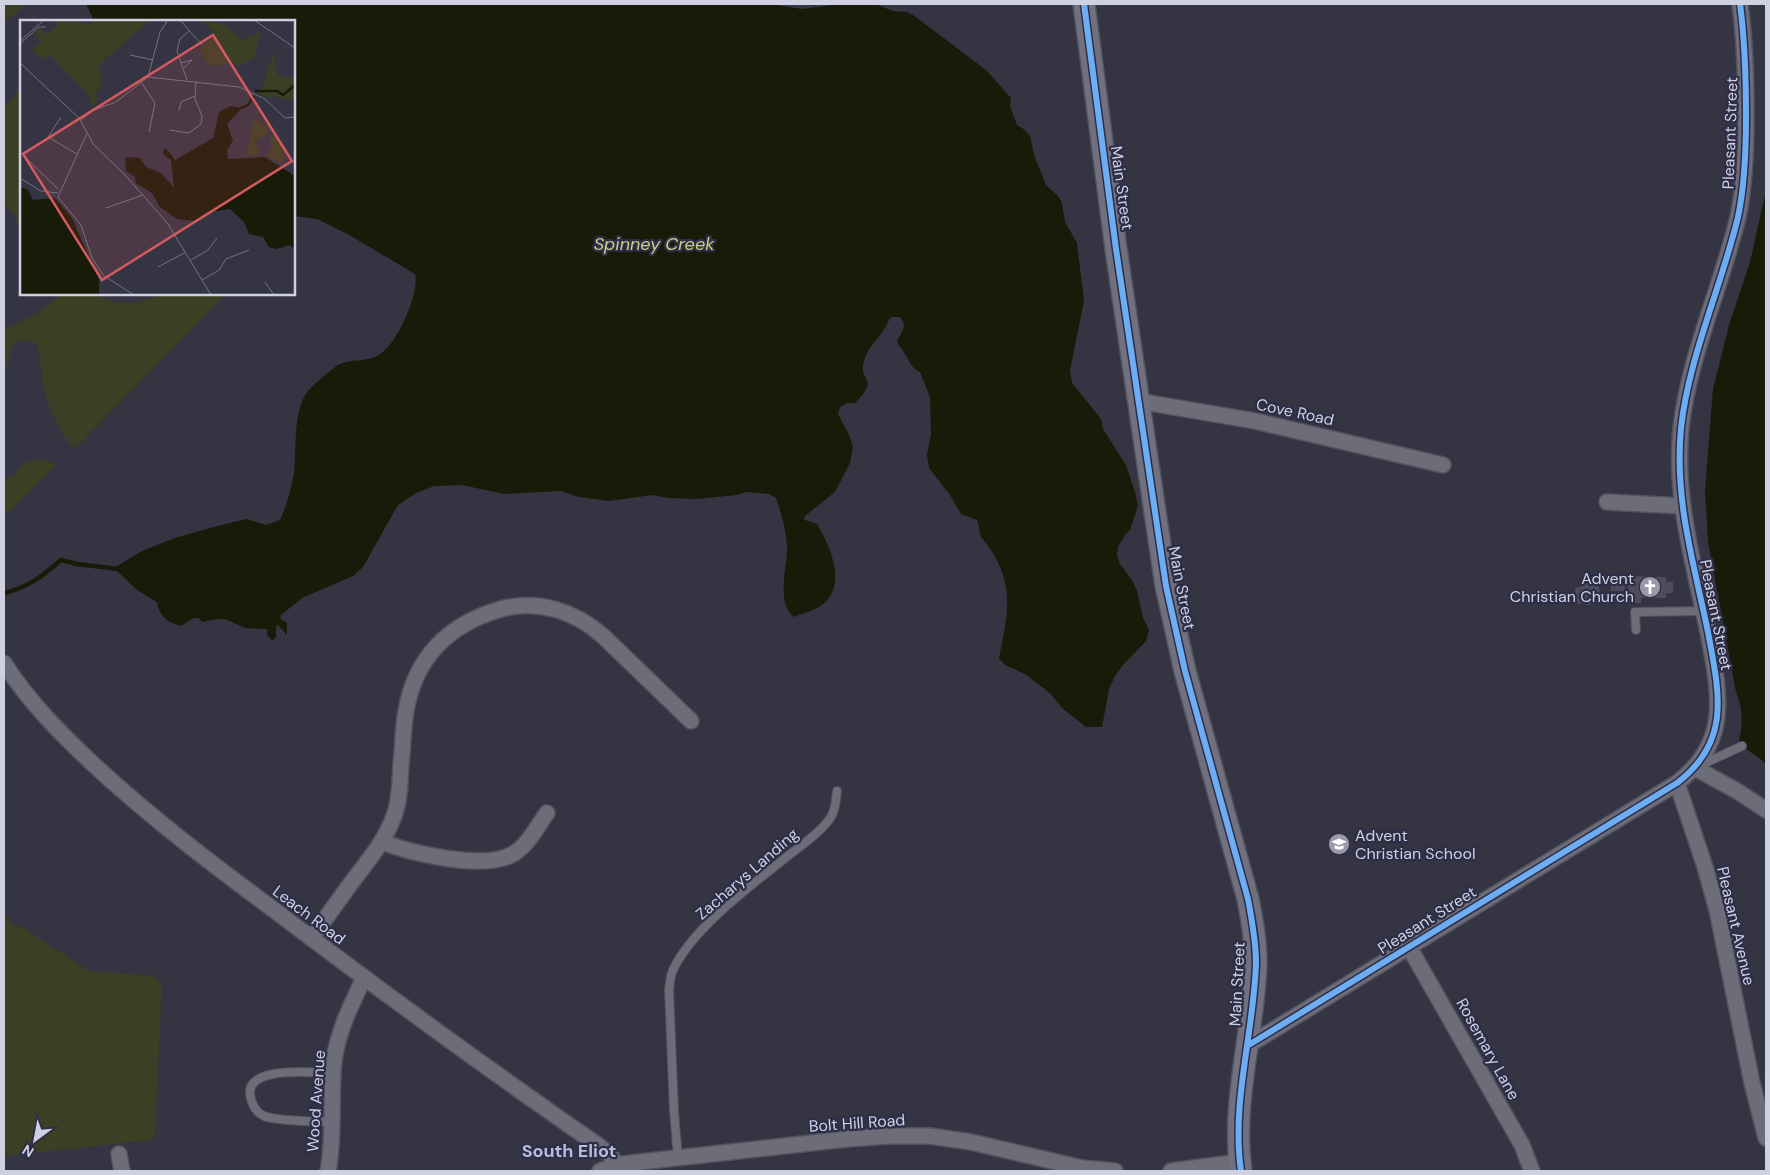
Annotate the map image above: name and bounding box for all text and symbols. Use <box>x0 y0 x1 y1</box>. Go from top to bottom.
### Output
inset map <box>20 20 295 295</box>
street label: Pleasant Street <box>1718 76 1742 190</box>
street label: Main Street <box>1106 145 1138 231</box>
water label: Spinney Creek <box>594 232 715 256</box>
street label: Cove Road <box>1254 393 1336 431</box>
street label: Main Street <box>1164 544 1200 632</box>
street label: Pleasant Street <box>1695 558 1737 672</box>
place label: Advent Christian Church <box>1510 568 1634 607</box>
church icon: Advent Christian Church <box>1638 575 1662 599</box>
street label: Zacharys Landing <box>691 824 803 924</box>
place label: Advent Christian School <box>1355 825 1476 864</box>
school or university icon: Advent Christian School <box>1327 832 1351 856</box>
street label: Pleasant Avenue <box>1712 864 1760 988</box>
street label: Leach Road <box>268 881 350 949</box>
street label: Pleasant Street <box>1374 881 1480 959</box>
street label: Main Street <box>1224 941 1250 1027</box>
street label: Rosemary Lane <box>1451 994 1525 1104</box>
street label: Wood Avenue <box>302 1049 330 1153</box>
street label: Bolt Hill Road <box>808 1109 906 1137</box>
north arrow <box>10 1115 60 1165</box>
district label: South Eliot <box>522 1139 616 1163</box>
text: N <box>19 1141 37 1161</box>

